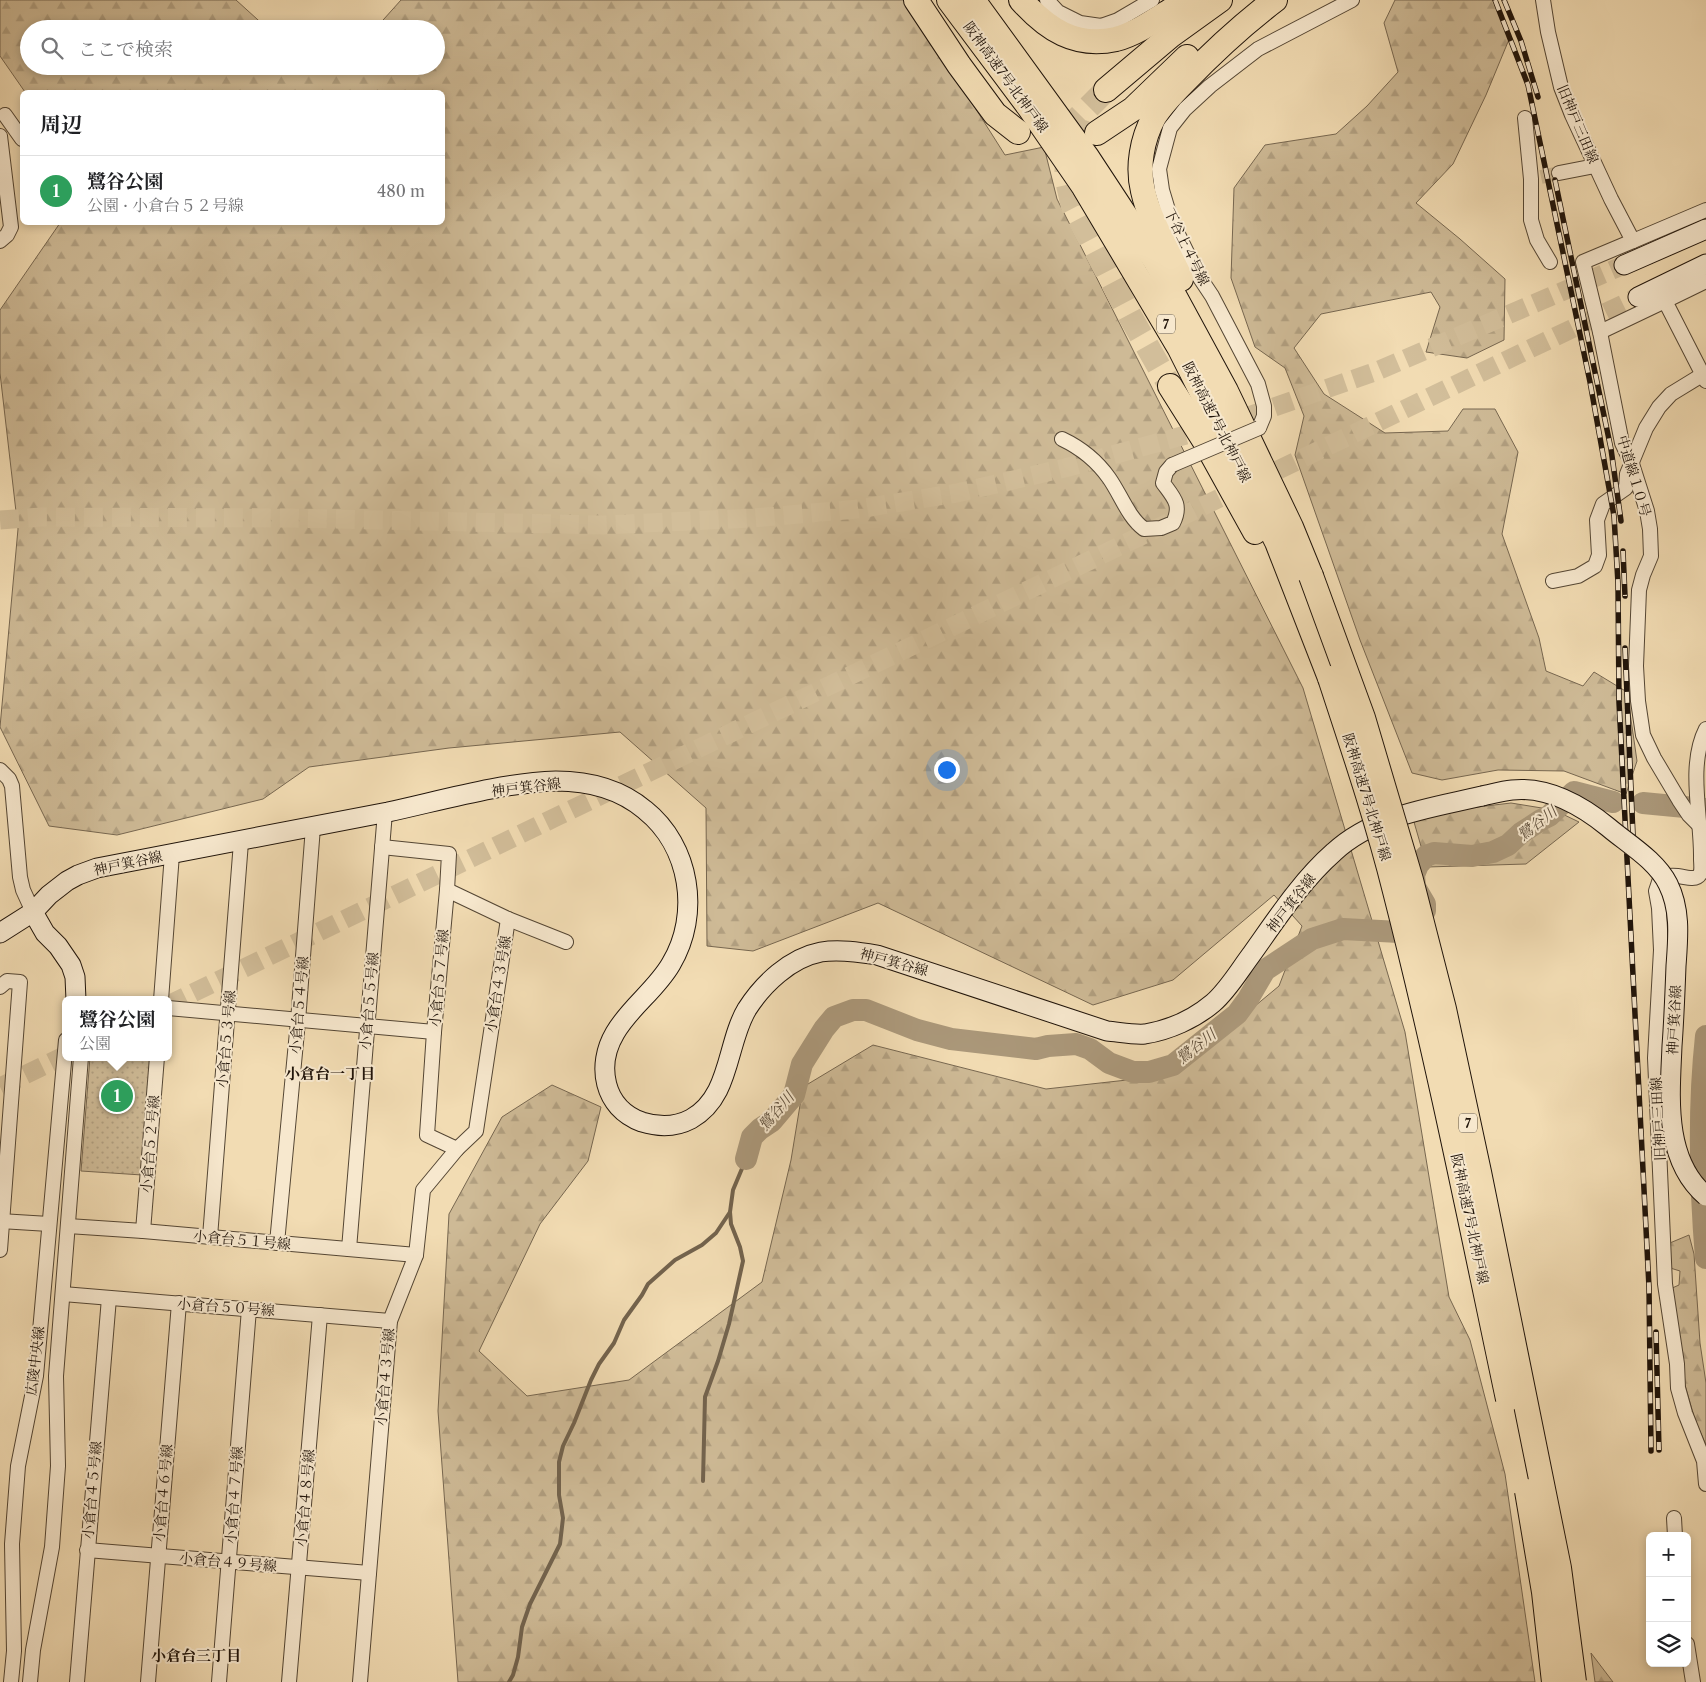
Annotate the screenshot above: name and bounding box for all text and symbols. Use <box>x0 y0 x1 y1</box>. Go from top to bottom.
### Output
street label: 阪神高速7号北神戸線 <box>960 18 1052 136</box>
search box <box>20 20 445 75</box>
icon: search <box>38 34 66 62</box>
text: ここで検索 <box>78 38 173 61</box>
street label: 旧神戸三田線 <box>1553 82 1603 166</box>
text: 周辺 <box>40 112 82 137</box>
text: 鷺谷公園 <box>87 170 163 193</box>
text: 1 <box>52 181 60 201</box>
text: 480 m <box>377 181 425 201</box>
text: 公園 · 小倉台５２号線 <box>87 195 244 215</box>
street label: 下谷上４号線 <box>1160 205 1214 289</box>
road number: 7 <box>1157 314 1175 334</box>
street label: 阪神高速7号北神戸線 <box>1179 359 1255 485</box>
street label: 中道線１０号 <box>1613 433 1655 519</box>
street label: 阪神高速7号北神戸線 <box>1339 731 1395 863</box>
your location <box>934 757 960 783</box>
street label: 神戸箕谷線 <box>490 774 562 800</box>
water label: 鷺谷川 <box>1513 800 1562 844</box>
street label: 神戸箕谷線 <box>92 847 164 879</box>
street label: 神戸箕谷線 <box>1262 870 1320 936</box>
street label: 小倉台５７号線 <box>426 928 452 1028</box>
street label: 小倉台４３号線 <box>481 934 515 1034</box>
street label: 神戸箕谷線 <box>858 944 930 980</box>
street label: 小倉台５５号線 <box>356 951 382 1051</box>
street label: 小倉台５４号線 <box>286 955 312 1055</box>
street label: 神戸箕谷線 <box>1663 985 1685 1055</box>
street label: 小倉台５３号線 <box>213 989 239 1089</box>
popup <box>62 996 172 1061</box>
text: 鷺谷公園 <box>79 1008 155 1031</box>
water label: 鷺谷川 <box>1172 1023 1221 1067</box>
text: 公園 <box>79 1033 111 1053</box>
district label: 小倉台一丁目 <box>285 1064 375 1083</box>
pin: 1 <box>101 1077 133 1115</box>
street label: 旧神戸三田線 <box>1647 1077 1669 1161</box>
water label: 鷺谷川 <box>754 1086 799 1134</box>
street label: 小倉台５２号線 <box>137 1094 163 1194</box>
road number: 7 <box>1459 1114 1477 1132</box>
street label: 阪神高速7号北神戸線 <box>1447 1152 1493 1286</box>
street label: 小倉台５１号線 <box>192 1227 292 1253</box>
street label: 小倉台５０号線 <box>176 1295 276 1319</box>
street label: 広陵中央線 <box>22 1325 48 1397</box>
street label: 小倉台４３号線 <box>372 1327 398 1427</box>
street label: 小倉台４５号線 <box>79 1440 105 1540</box>
street label: 小倉台４６号線 <box>150 1443 176 1543</box>
street label: 小倉台４７号線 <box>222 1445 246 1545</box>
street label: 小倉台４８号線 <box>292 1448 318 1548</box>
map controls <box>1646 1532 1691 1667</box>
button: + <box>1646 1532 1691 1577</box>
street label: 小倉台４９号線 <box>178 1549 278 1575</box>
button: − <box>1646 1577 1691 1622</box>
button: layers <box>1646 1622 1691 1667</box>
district label: 小倉台三丁目 <box>151 1646 241 1665</box>

